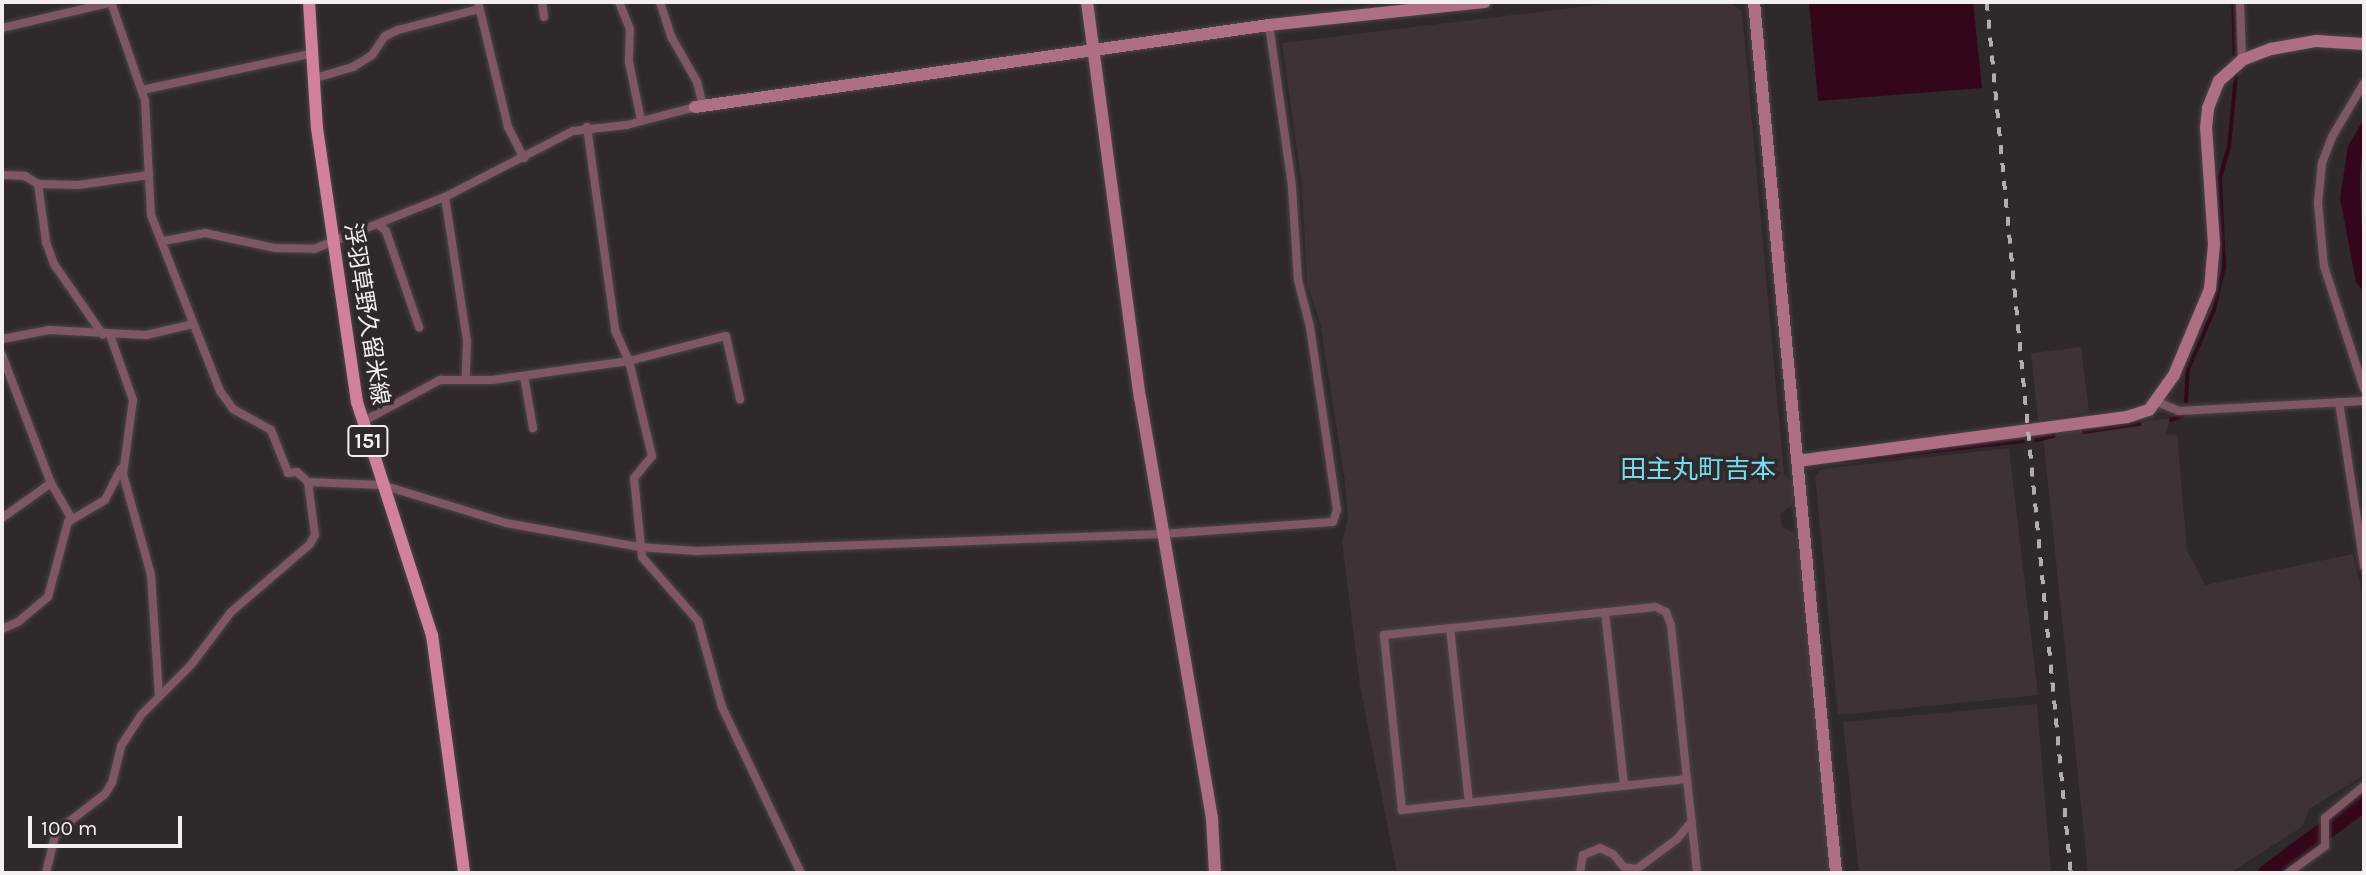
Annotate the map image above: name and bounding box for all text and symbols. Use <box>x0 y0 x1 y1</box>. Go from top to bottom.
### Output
street label: 浮羽草野久留米線 <box>338 221 394 407</box>
road number: 151 <box>347 424 389 458</box>
district label: 田主丸町吉本 <box>1620 454 1776 486</box>
scale bar <box>32 802 186 846</box>
text: 100 m <box>41 816 98 840</box>

